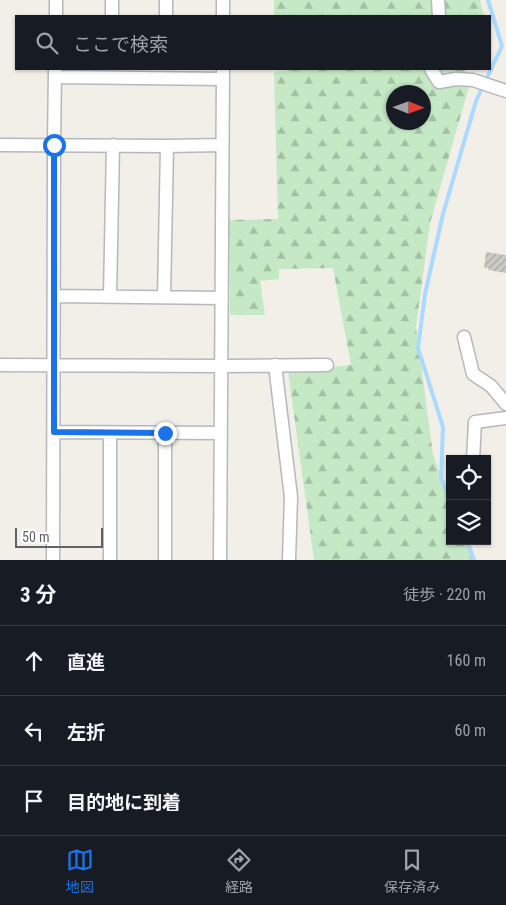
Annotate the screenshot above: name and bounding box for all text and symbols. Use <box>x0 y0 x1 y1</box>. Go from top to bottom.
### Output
search box <box>15 15 491 70</box>
icon: search <box>33 29 61 57</box>
text: ここで検索 <box>73 33 168 56</box>
north arrow <box>386 85 431 130</box>
route start <box>43 134 66 157</box>
route end <box>154 422 177 445</box>
map controls <box>446 455 491 545</box>
button: locate <box>446 455 491 500</box>
button: layers <box>446 500 491 545</box>
scale bar <box>15 525 102 548</box>
text: 50 m <box>22 529 50 545</box>
text: 3 分 <box>20 583 56 607</box>
text: 徒歩 · 220 m <box>403 585 486 604</box>
icon: ahead <box>20 647 48 675</box>
text: 直進 <box>67 651 105 674</box>
text: 160 m <box>447 651 486 670</box>
icon: left <box>20 717 48 745</box>
text: 左折 <box>67 721 105 744</box>
text: 60 m <box>454 721 486 740</box>
icon: arrive <box>20 787 48 815</box>
text: 目的地に到着 <box>67 791 181 814</box>
tab: 地図 <box>66 846 94 896</box>
tab: 経路 <box>225 846 253 896</box>
tab: 保存済み <box>384 846 440 896</box>

